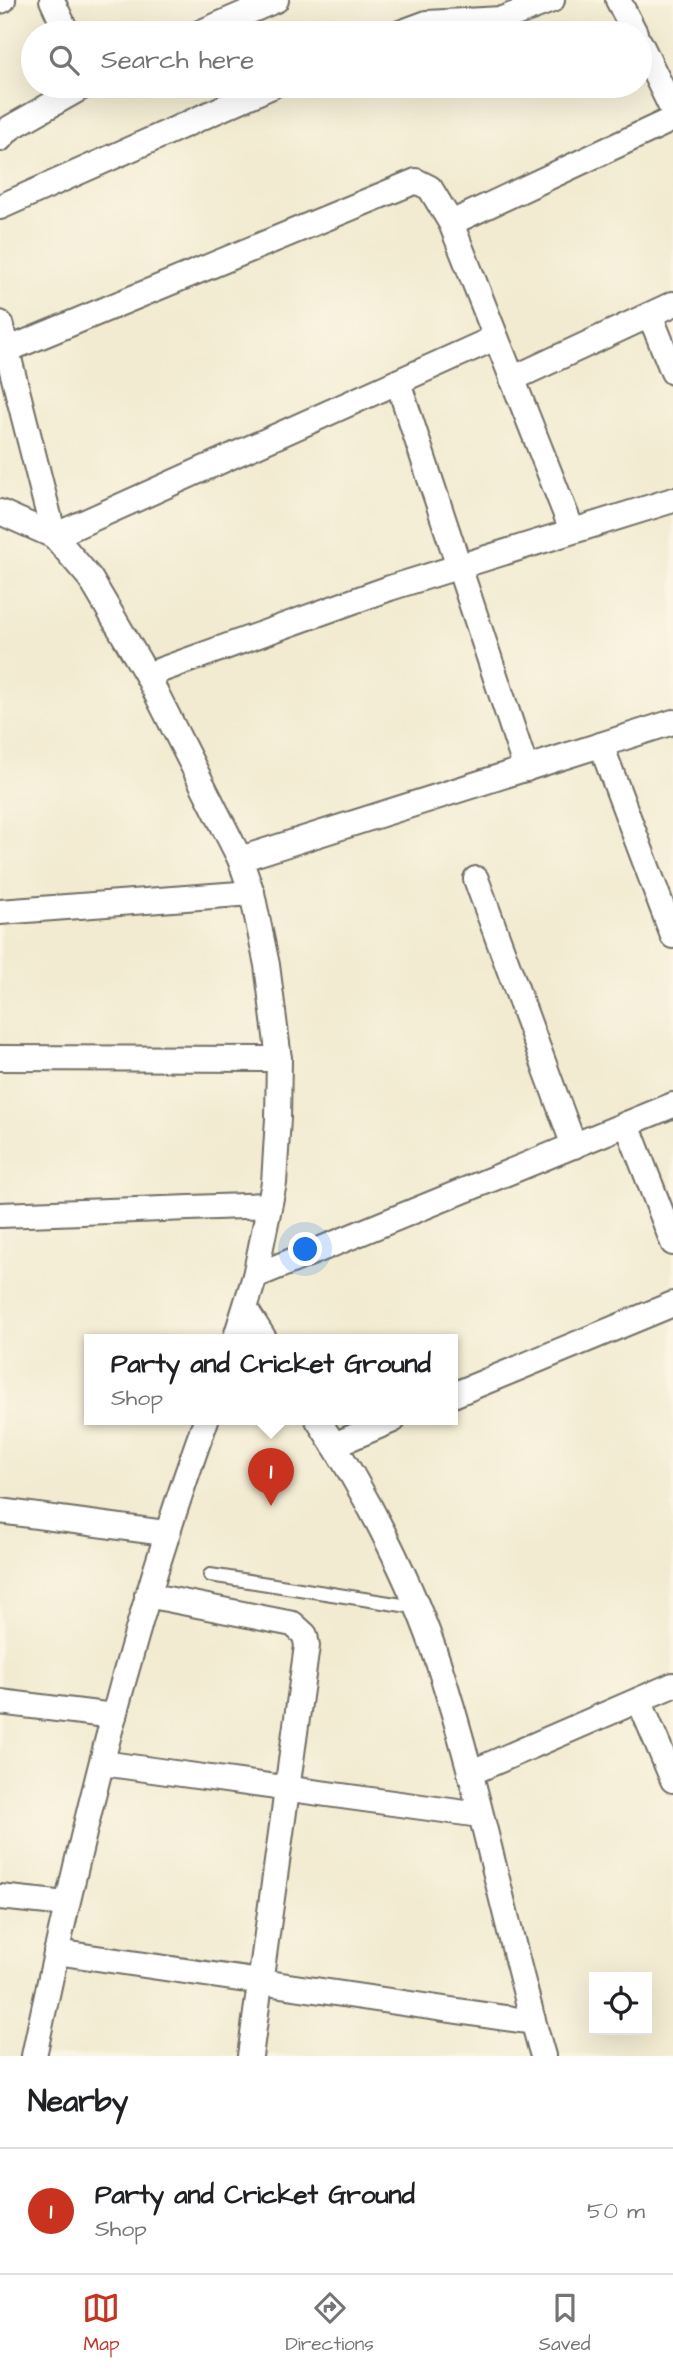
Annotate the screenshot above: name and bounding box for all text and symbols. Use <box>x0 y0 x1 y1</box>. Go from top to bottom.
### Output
search box <box>21 21 652 98</box>
icon: search <box>45 41 83 79</box>
text: Search here <box>101 42 254 78</box>
your location <box>288 1232 322 1266</box>
popup <box>84 1334 458 1425</box>
text: Party and Cricket Ground <box>111 1346 431 1382</box>
text: Shop <box>111 1382 163 1414</box>
pin: 1 <box>248 1448 294 1506</box>
map controls <box>589 1972 652 2035</box>
button: locate <box>589 1972 652 2035</box>
text: Nearby <box>28 2081 128 2123</box>
text: Party and Cricket Ground <box>95 2177 415 2213</box>
text: 1 <box>50 2195 52 2227</box>
text: 50 m <box>587 2195 645 2227</box>
text: Shop <box>95 2213 147 2245</box>
tab: Map <box>82 2289 120 2358</box>
tab: Directions <box>285 2289 374 2358</box>
tab: Saved <box>539 2289 590 2358</box>

